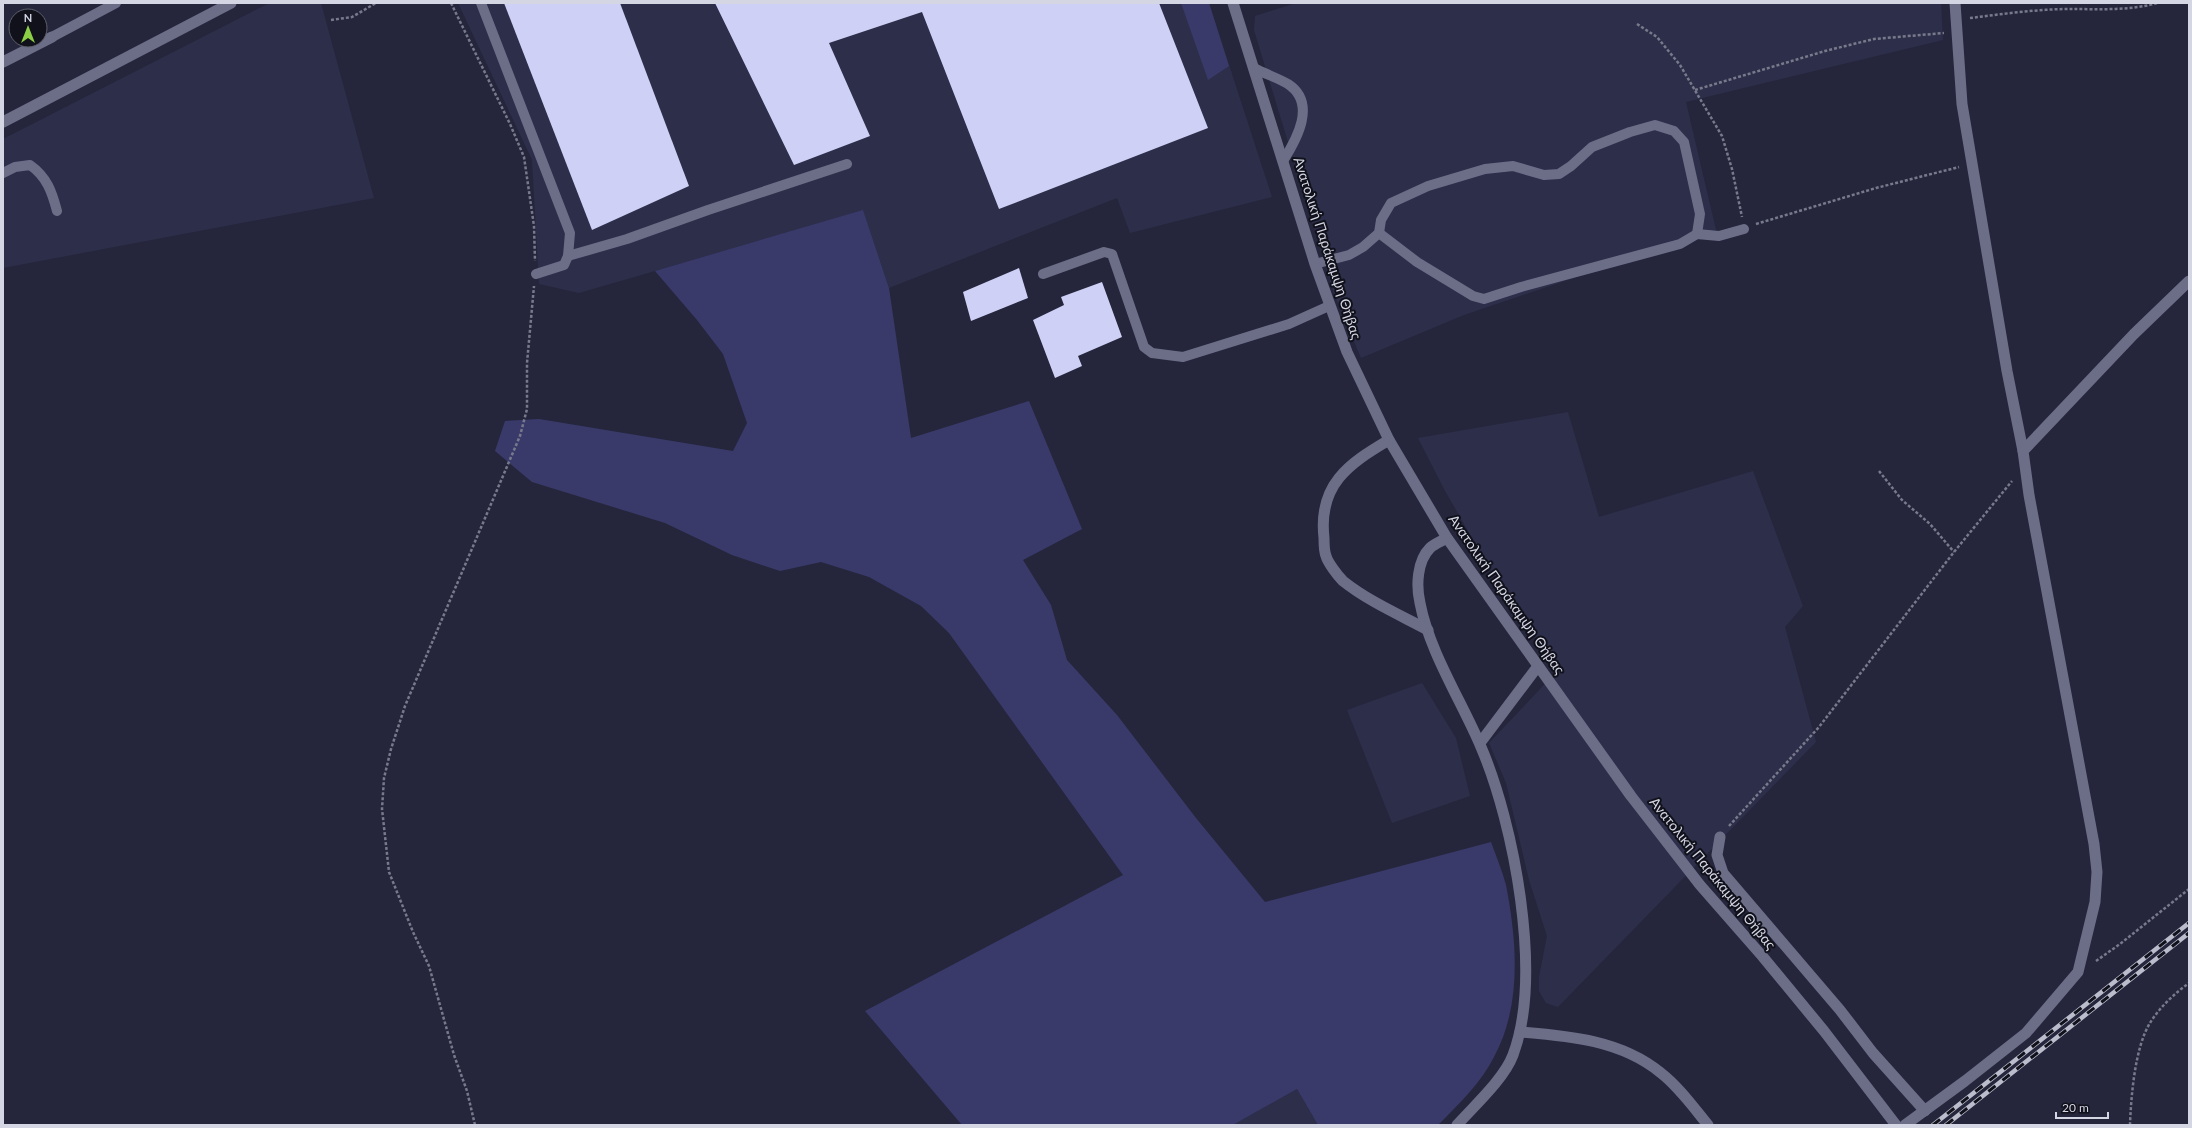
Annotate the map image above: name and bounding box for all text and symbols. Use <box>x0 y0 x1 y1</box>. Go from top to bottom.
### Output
north arrow <box>8 8 48 48</box>
text: N <box>24 11 32 24</box>
street label: Ανατολική Παράκαμψη Θήβας <box>1290 155 1366 342</box>
street label: Ανατολική Παράκαμψη Θήβας <box>1445 511 1569 677</box>
street label: Ανατολική Παράκαμψη Θήβας <box>1646 793 1780 953</box>
scale bar <box>2056 1094 2108 1120</box>
text: 20 m <box>2062 1100 2089 1115</box>

